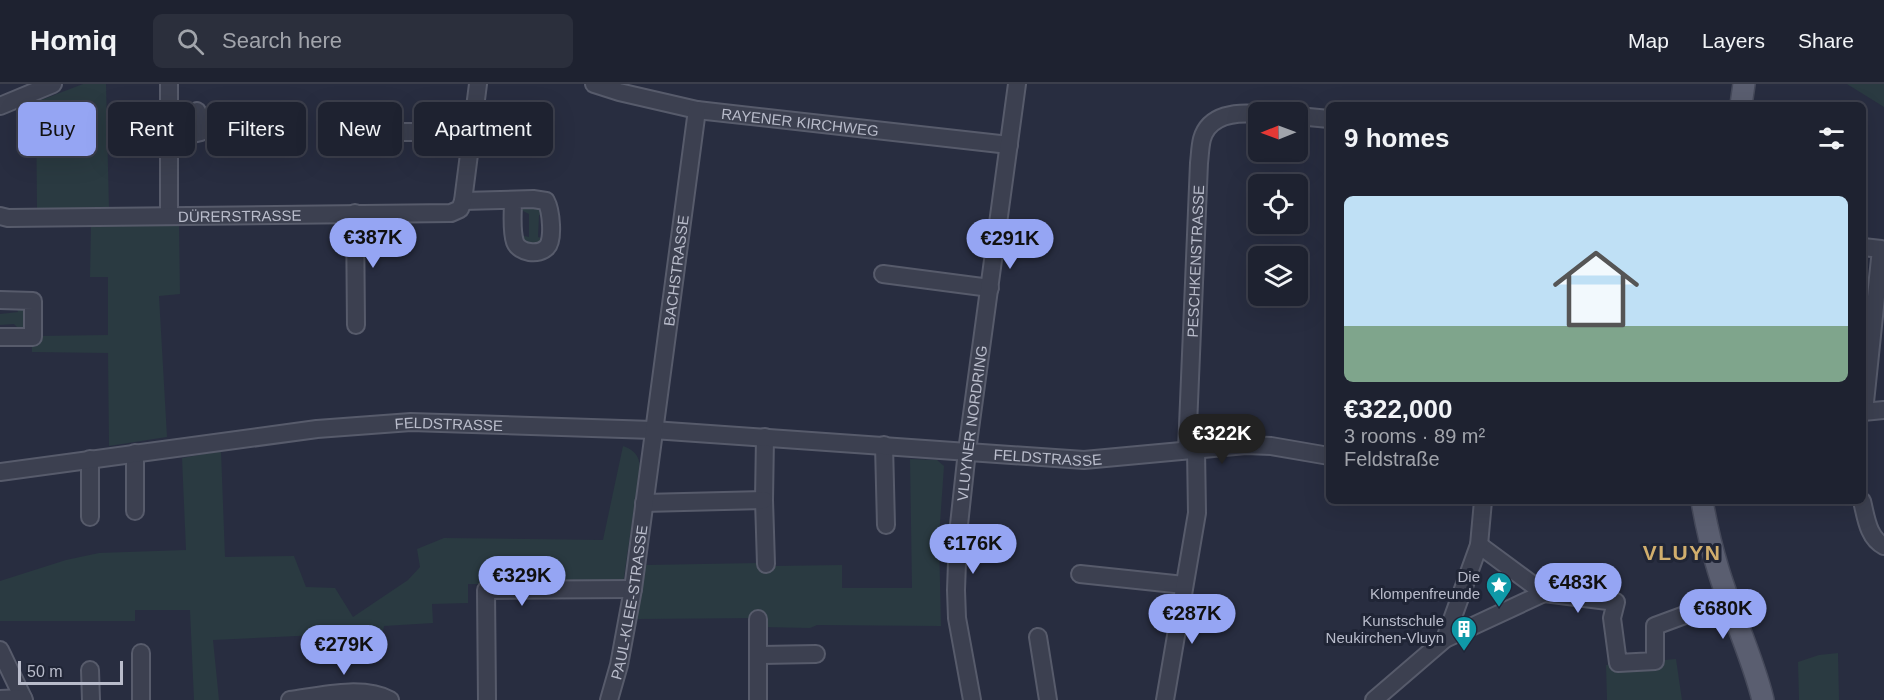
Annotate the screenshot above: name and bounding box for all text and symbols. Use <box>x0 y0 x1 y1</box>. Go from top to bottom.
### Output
search box <box>153 14 573 68</box>
text: Homiq <box>30 25 117 56</box>
icon: search <box>174 25 207 58</box>
text: Search here <box>222 28 342 53</box>
text: Map <box>1628 29 1669 52</box>
text: Layers <box>1702 29 1765 52</box>
text: Share <box>1798 29 1854 52</box>
chip: Buy <box>18 102 96 156</box>
chip: Rent <box>108 102 195 156</box>
chip: Filters <box>207 102 306 156</box>
chip: New <box>318 102 402 156</box>
chip: Apartment <box>414 102 553 156</box>
north arrow <box>1248 102 1308 162</box>
map controls <box>1248 102 1308 306</box>
street label: RAYENER KIRCHWEG <box>720 104 880 139</box>
icon: filters <box>1815 122 1848 155</box>
text: 9 homes <box>1344 123 1450 153</box>
button: locate <box>1248 174 1308 234</box>
street label: PESCHKENSTRASSE <box>1183 185 1207 338</box>
street label: DÜRERSTRASSE <box>178 206 302 225</box>
street label: BACHSTRASSE <box>660 214 691 327</box>
pin: €387K <box>331 218 415 269</box>
pin: €291K <box>968 219 1052 270</box>
text: €387K <box>344 226 402 248</box>
text: €291K <box>981 227 1039 249</box>
icon: home <box>1542 235 1650 343</box>
button: layers <box>1248 246 1308 306</box>
street label: VLUYNER NORDRING <box>953 344 990 502</box>
text: €322,000 <box>1344 394 1452 424</box>
street label: FELDSTRASSE <box>394 413 503 434</box>
pin: €322K <box>1180 414 1264 465</box>
text: €322K <box>1193 422 1251 444</box>
text: 3 rooms · 89 m² <box>1344 425 1485 447</box>
street label: FELDSTRASSE <box>993 445 1103 469</box>
text: Feldstraße <box>1344 448 1440 470</box>
street label: PAUL-KLEE-STRASSE <box>607 524 650 681</box>
pin: €176K <box>931 524 1015 575</box>
text: €176K <box>944 532 1002 554</box>
district label: VLUYN <box>1643 541 1721 564</box>
pin: €329K <box>480 556 564 607</box>
pin: €483K <box>1536 563 1620 614</box>
text: €329K <box>493 564 551 586</box>
place label: Die Klompenfreunde <box>1370 568 1480 602</box>
place icon: Die Klompenfreunde <box>1484 570 1514 608</box>
text: €483K <box>1549 571 1607 593</box>
pin: €680K <box>1681 589 1765 640</box>
pin: €287K <box>1150 594 1234 645</box>
text: €680K <box>1694 597 1752 619</box>
text: €287K <box>1163 602 1221 624</box>
place label: Kunstschule Neukirchen-Vluyn <box>1326 612 1444 646</box>
building icon: Kunstschule Neukirchen-Vluyn <box>1449 614 1479 652</box>
pin: €279K <box>302 625 386 676</box>
text: €279K <box>315 633 373 655</box>
scale bar <box>18 658 123 686</box>
text: 50 m <box>27 663 63 680</box>

